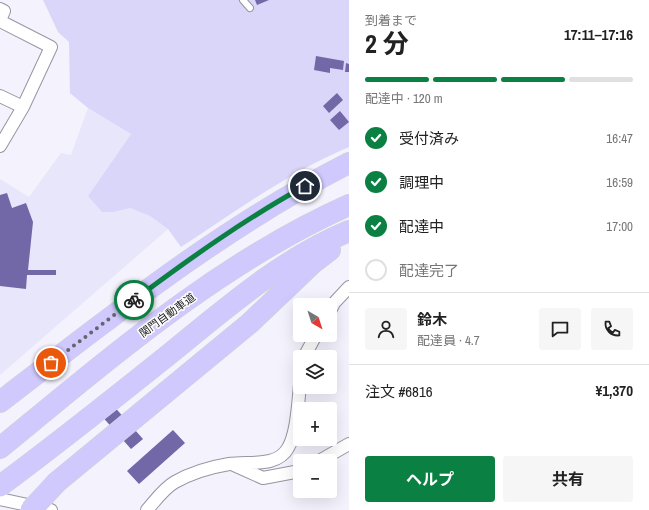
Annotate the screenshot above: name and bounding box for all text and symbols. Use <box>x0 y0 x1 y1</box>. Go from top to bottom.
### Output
text: 到着まで <box>365 12 417 29</box>
text: 17:11–17:16 <box>564 24 633 45</box>
text: 2 分 <box>365 26 409 61</box>
text: 配達中 · 120 m <box>365 90 443 107</box>
icon: check <box>365 127 387 149</box>
text: 受付済み <box>399 128 459 149</box>
text: 16:47 <box>606 130 633 147</box>
pin <box>288 169 322 203</box>
icon: check <box>365 171 387 193</box>
text: 調理中 <box>399 172 444 193</box>
text: 16:59 <box>606 174 633 191</box>
icon: home <box>294 175 316 197</box>
icon: check <box>365 215 387 237</box>
text: 配達中 <box>399 216 444 237</box>
text: 17:00 <box>606 218 633 235</box>
text: 配達完了 <box>399 260 459 281</box>
courier <box>114 280 154 320</box>
icon: bike <box>123 289 145 311</box>
street label: 関門自動車道 <box>136 290 198 340</box>
north arrow <box>293 298 337 342</box>
map controls <box>293 298 337 498</box>
button: person <box>365 308 407 350</box>
button: chat <box>539 308 581 350</box>
button: phone <box>591 308 633 350</box>
text: 鈴木 <box>417 309 447 330</box>
text: 配達員 · 4.7 <box>417 332 480 349</box>
pin <box>34 346 68 380</box>
button: layers <box>293 350 337 394</box>
icon: bag <box>40 352 62 374</box>
text: ¥1,370 <box>595 380 633 401</box>
text: 注文 #6816 <box>365 381 433 402</box>
button: + <box>293 402 337 446</box>
button: − <box>293 454 337 498</box>
button: ヘルプ <box>365 456 495 502</box>
button: 共有 <box>503 456 633 502</box>

